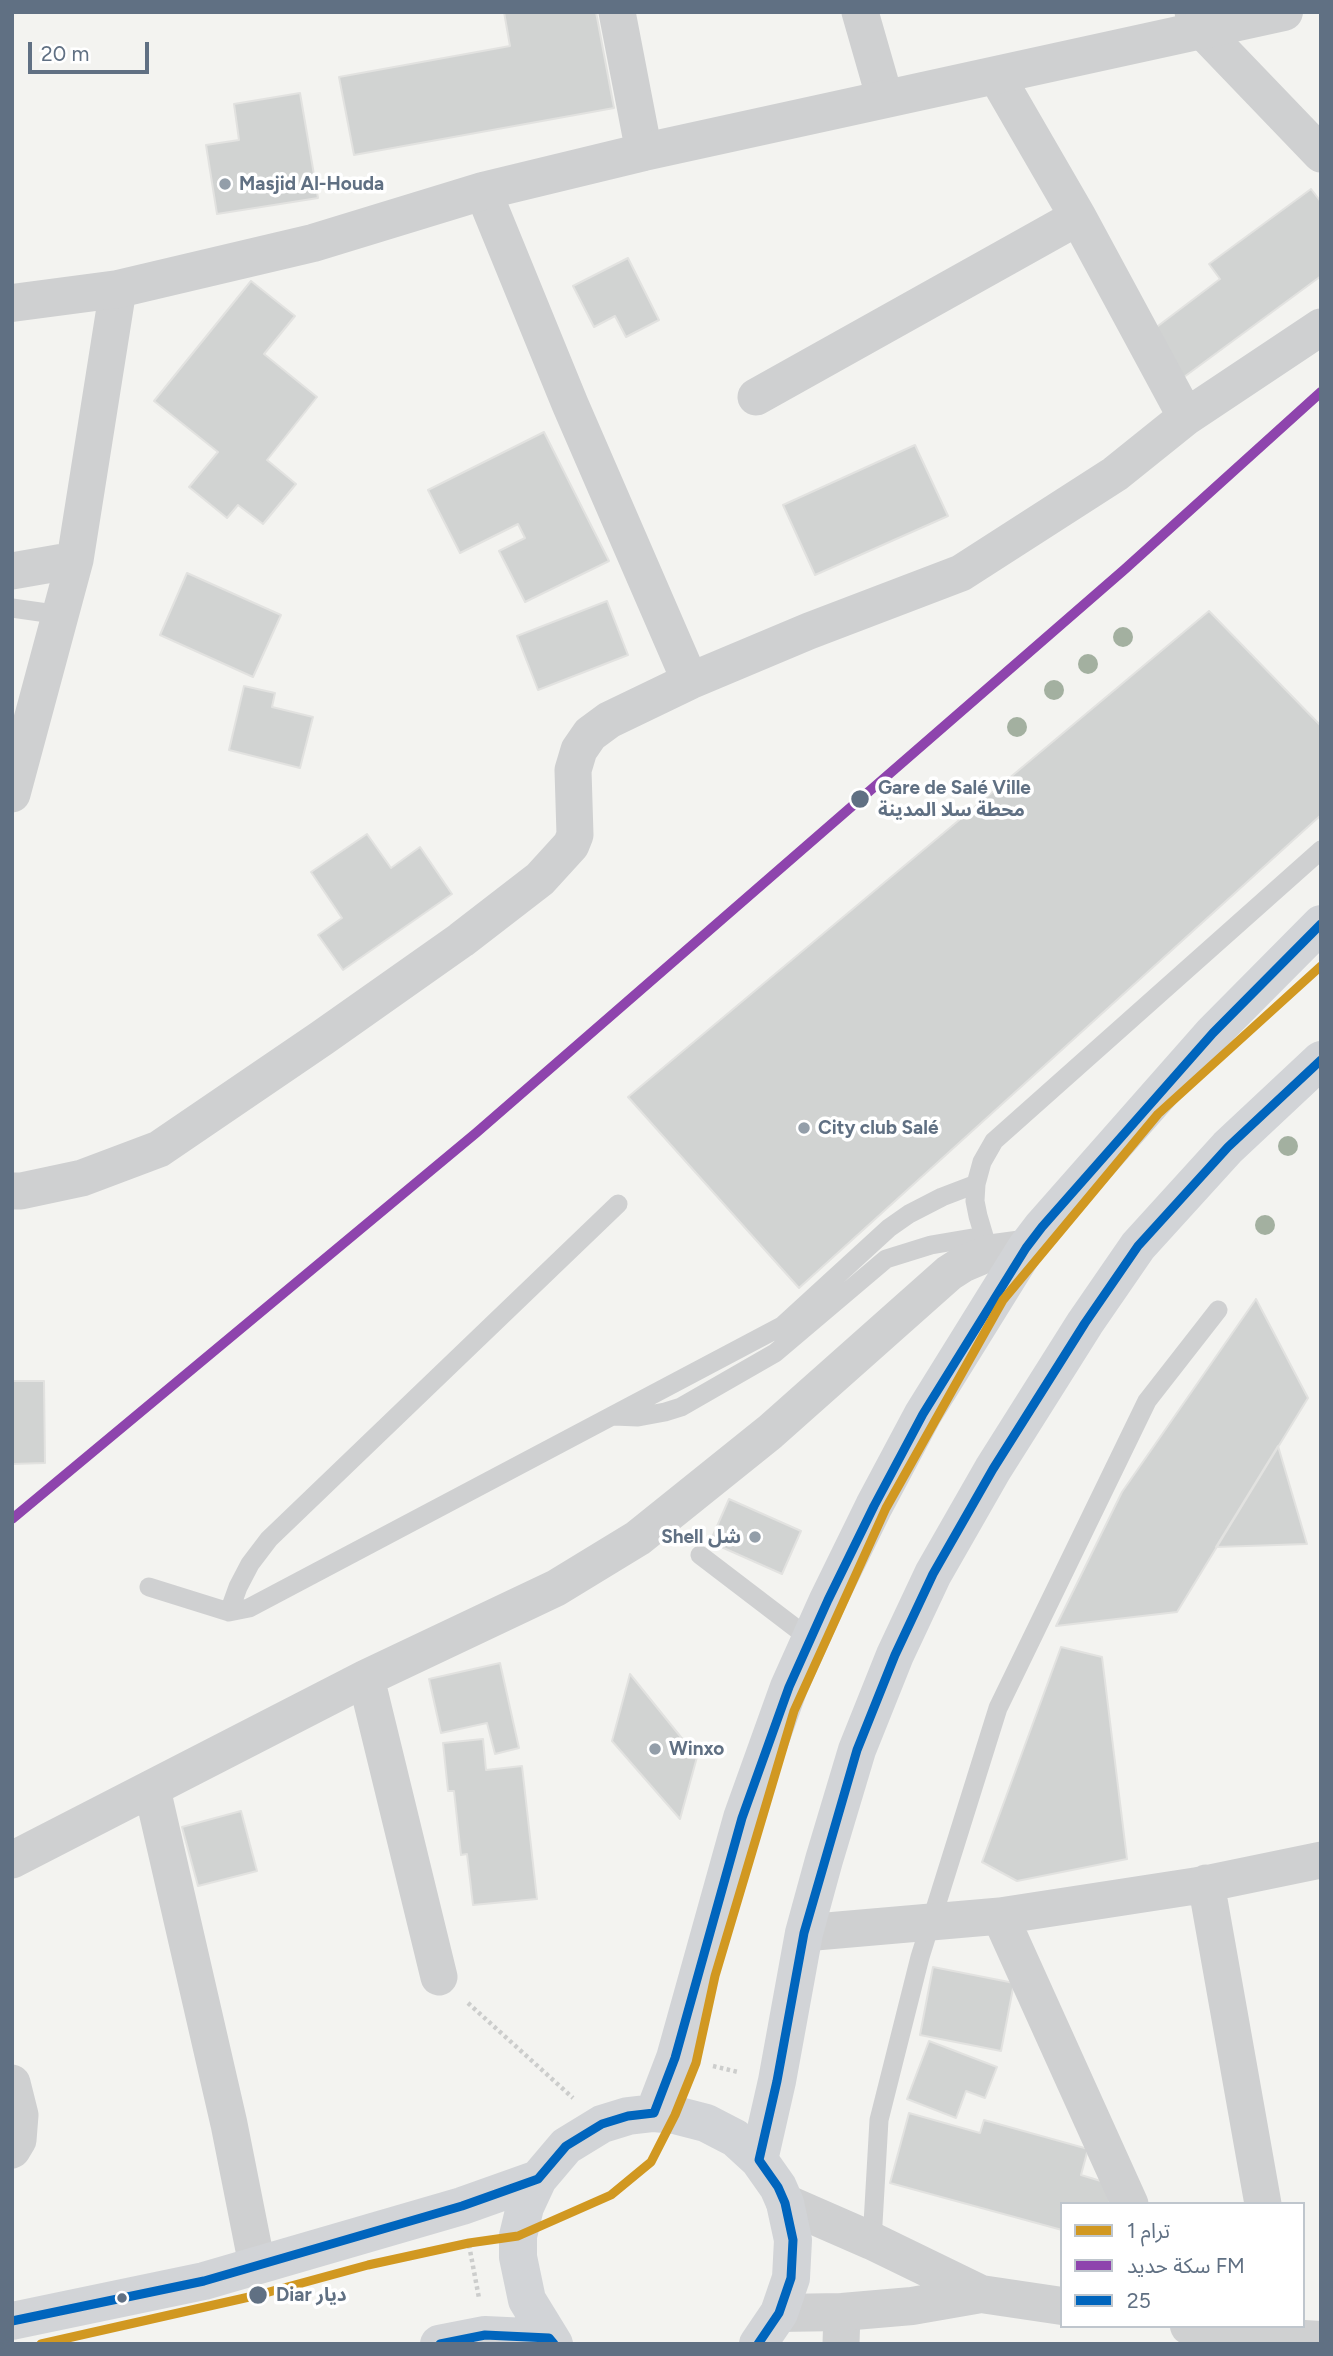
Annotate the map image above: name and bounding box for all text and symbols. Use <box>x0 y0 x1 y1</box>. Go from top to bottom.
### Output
scale bar <box>32 28 152 72</box>
text: 20 m <box>41 41 89 66</box>
place label: Masjid Al-Houda <box>239 173 384 195</box>
marker: Masjid Al-Houda <box>217 176 233 192</box>
place label: Gare de Salé Ville محطة سلا المدينة <box>878 777 1031 821</box>
marker: Gare de Salé Ville محطة سلا المدينة <box>849 788 871 810</box>
place label: City club Salé <box>818 1117 938 1139</box>
marker: City club Salé <box>796 1120 812 1136</box>
place label: Shell شل <box>661 1526 741 1548</box>
marker: Shell شل <box>747 1529 763 1545</box>
place label: Winxo <box>669 1738 724 1760</box>
marker: Winxo <box>647 1741 663 1757</box>
legend <box>1060 2202 1305 2328</box>
text: ترام 1 <box>1127 2218 1170 2243</box>
text: سكة حديد FM <box>1127 2253 1245 2278</box>
marker: Diar ديار <box>247 2284 269 2306</box>
place label: Diar ديار <box>276 2284 347 2306</box>
text: 25 <box>1127 2288 1151 2313</box>
unlabelled marker <box>115 2291 129 2305</box>

